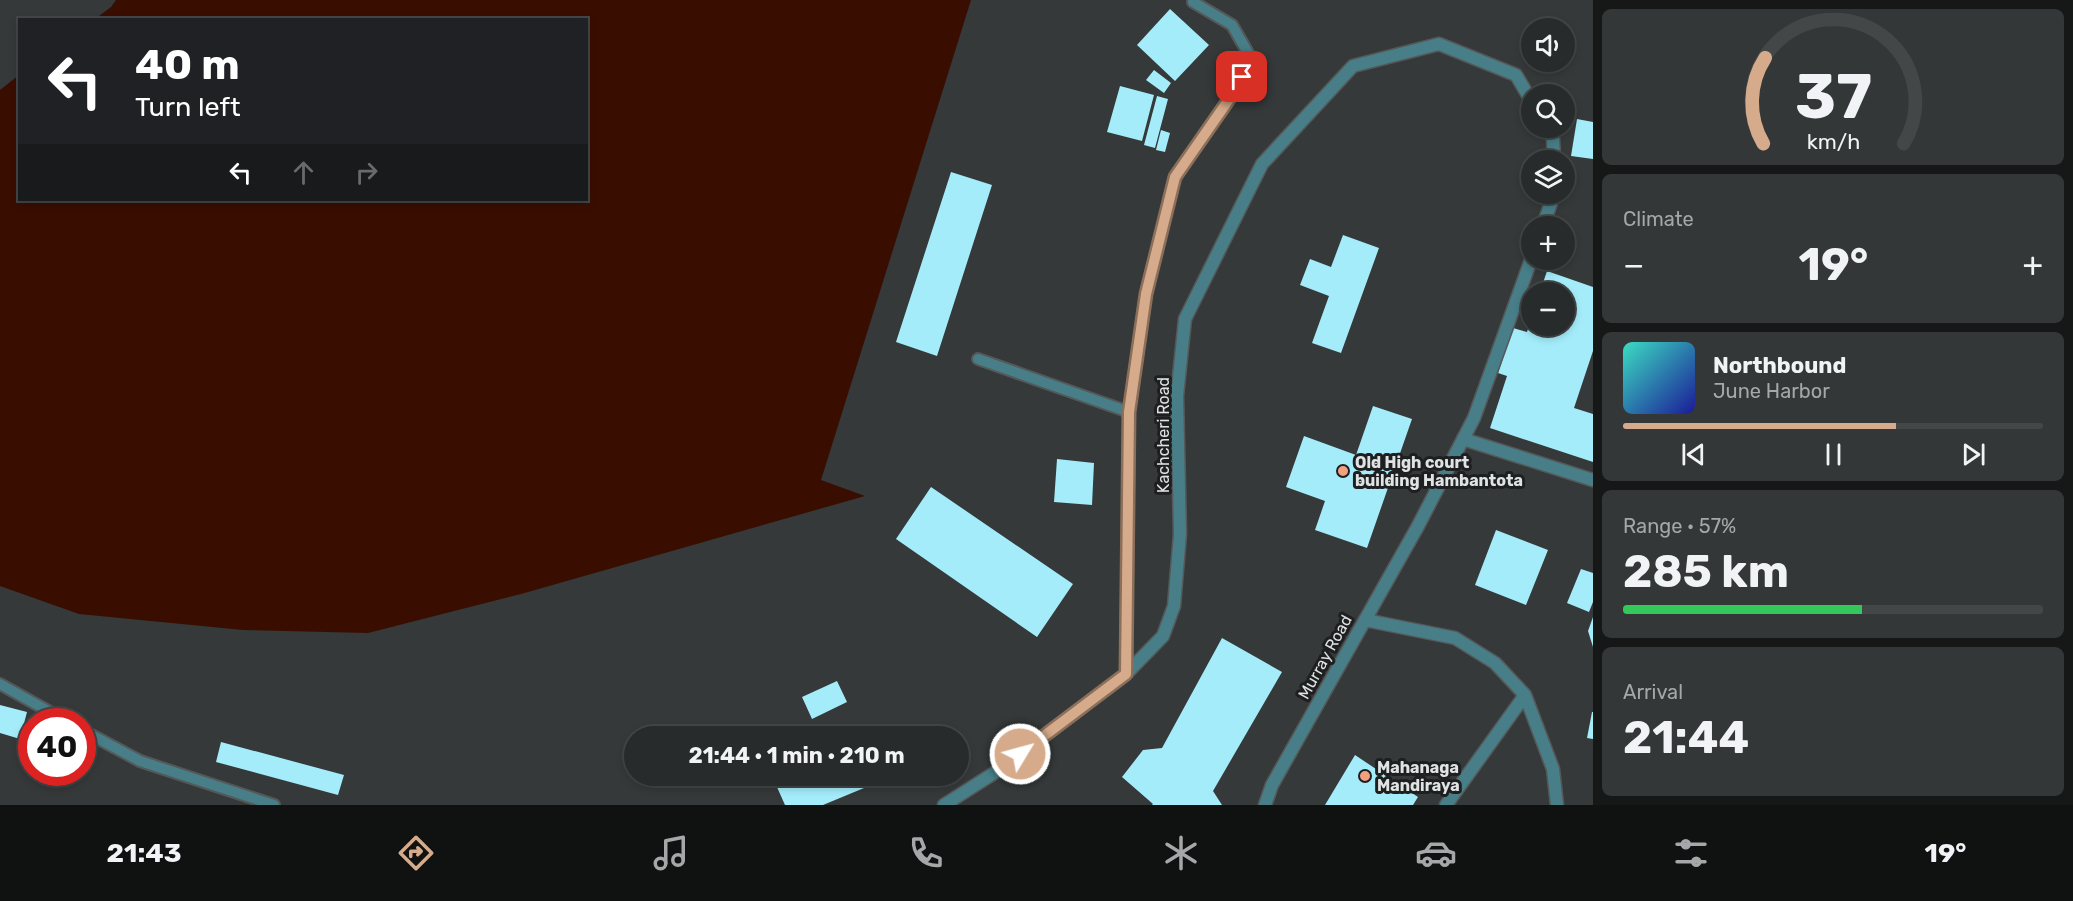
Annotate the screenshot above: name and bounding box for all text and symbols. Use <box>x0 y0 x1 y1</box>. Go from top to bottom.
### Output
map controls <box>1521 18 1575 336</box>
button: sound <box>1521 18 1575 72</box>
text: 40 m <box>135 40 240 90</box>
icon: left <box>36 42 114 120</box>
pin <box>1216 51 1267 102</box>
icon: arrive <box>1225 60 1258 93</box>
text: 37 <box>1795 60 1871 134</box>
button: search <box>1521 84 1575 138</box>
text: Turn left <box>135 91 240 123</box>
text: km/h <box>1806 129 1860 154</box>
button: layers <box>1521 150 1575 204</box>
icon: left <box>224 156 257 189</box>
icon: ahead <box>287 156 320 189</box>
icon: right <box>350 156 383 189</box>
text: Climate <box>1623 207 1694 231</box>
button: + <box>1521 216 1575 270</box>
text: 19° <box>1799 238 1868 291</box>
text: − <box>1623 245 1644 284</box>
text: + <box>2022 245 2043 284</box>
button: − <box>1521 282 1575 336</box>
text: Northbound <box>1713 352 1846 379</box>
street label: Kachcheri Road <box>1154 377 1173 493</box>
text: June Harbor <box>1713 379 1830 403</box>
icon: previous <box>1677 438 1710 471</box>
icon: pause <box>1817 438 1850 471</box>
icon: next <box>1957 438 1990 471</box>
place label: Old High court building Hambantota <box>1355 453 1523 490</box>
marker: Old High court building Hambantota <box>1336 464 1350 478</box>
text: Range · 57% <box>1623 514 1736 538</box>
text: 285 km <box>1623 545 1789 598</box>
street label: Murray Road <box>1294 612 1356 702</box>
text: Arrival <box>1623 680 1683 704</box>
speed limit sign: 40 <box>18 708 96 786</box>
text: 21:44 <box>1623 711 1749 764</box>
position arrow <box>988 722 1052 786</box>
text: 21:44 · 1 min · 210 m <box>688 742 905 769</box>
place label: Mahanaga Mandiraya <box>1377 758 1460 795</box>
marker: Mahanaga Mandiraya <box>1358 769 1372 783</box>
icon: directions <box>395 832 437 874</box>
icon: music <box>650 832 692 874</box>
icon: phone <box>905 832 947 874</box>
icon: climate <box>1160 832 1202 874</box>
icon: car <box>1415 832 1457 874</box>
icon: filters <box>1670 832 1712 874</box>
text: 21:43 <box>107 837 182 869</box>
text: 19° <box>1925 837 1966 869</box>

